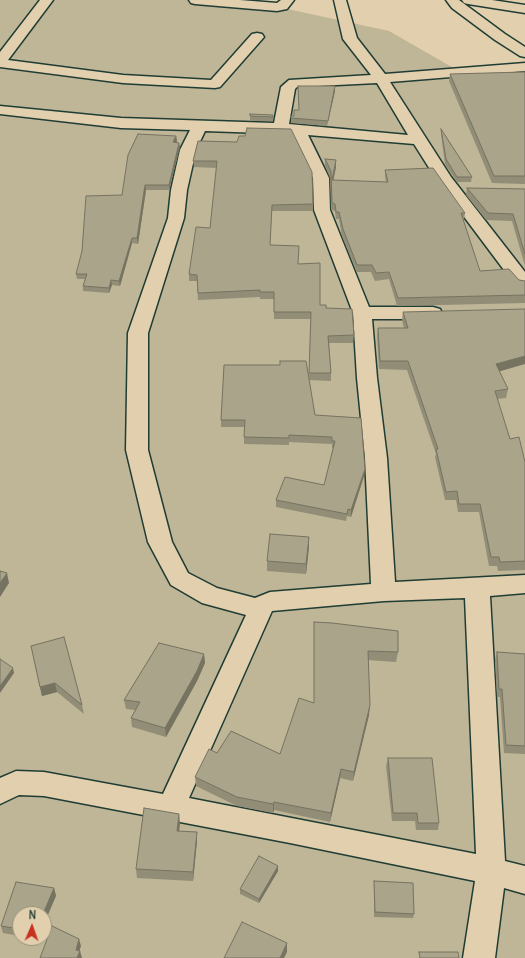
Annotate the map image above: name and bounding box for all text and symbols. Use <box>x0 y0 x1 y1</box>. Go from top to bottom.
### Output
north arrow <box>12 906 52 946</box>
text: N <box>28 908 36 922</box>

